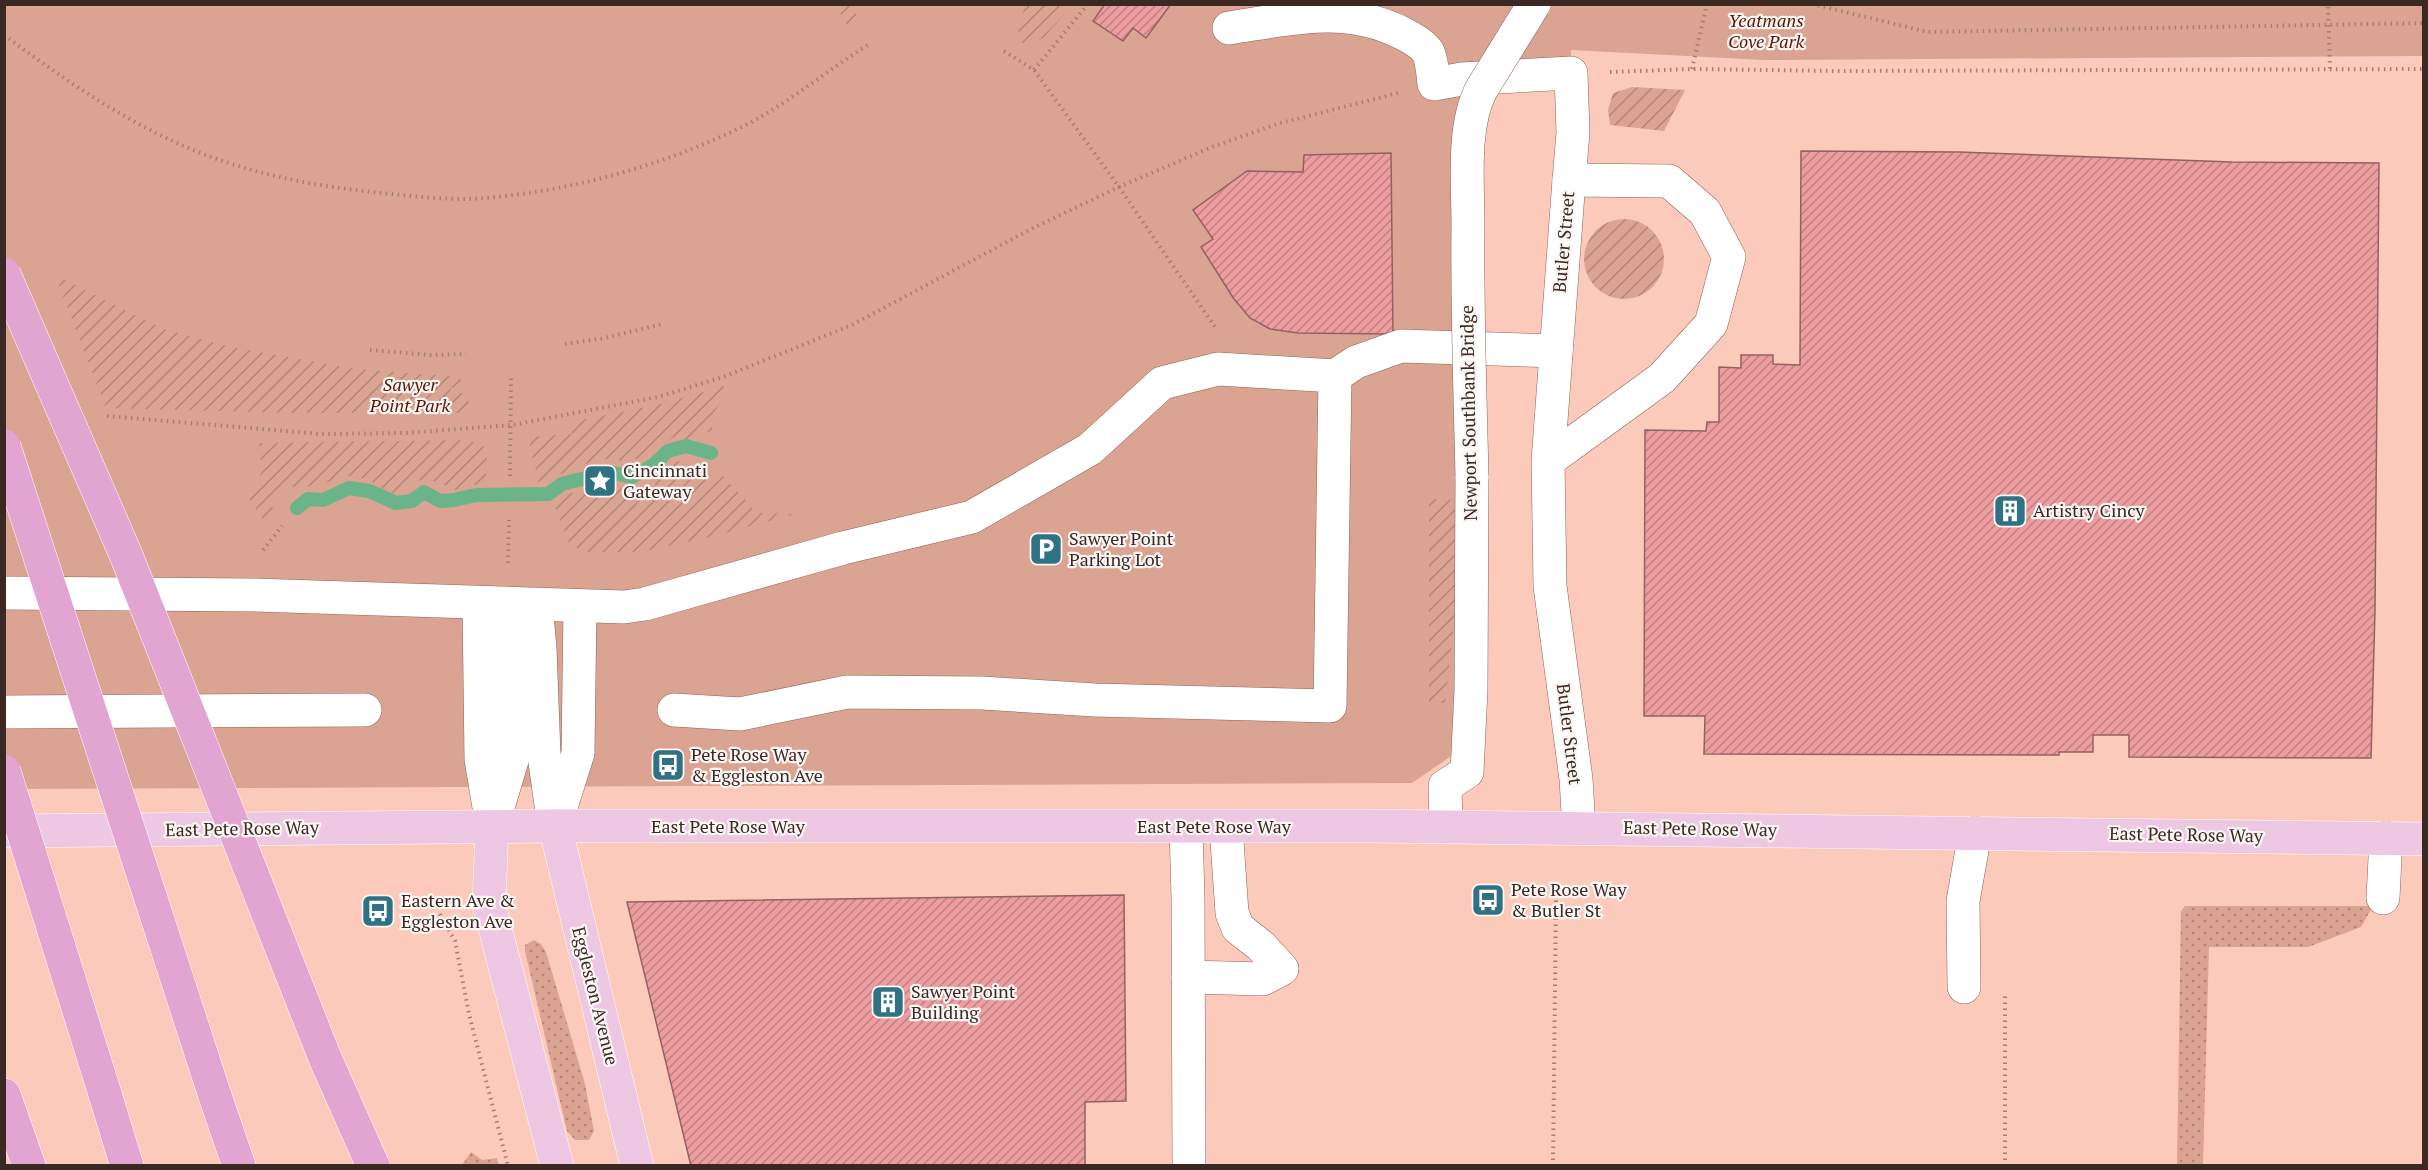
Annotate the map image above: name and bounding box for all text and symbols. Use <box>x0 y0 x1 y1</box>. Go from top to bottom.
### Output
park label: Yeatmans Cove Park <box>1728 8 1804 53</box>
street label: Butler Street <box>1547 190 1579 294</box>
street label: Newport Southbank Bridge <box>1454 305 1482 521</box>
park label: Sawyer Point Park <box>369 372 451 417</box>
place label: Cincinnati Gateway <box>623 458 707 503</box>
place icon: Cincinnati Gateway <box>582 463 618 499</box>
building icon: Artistry Cincy <box>1992 493 2028 529</box>
place label: Artistry Cincy <box>2033 498 2146 522</box>
place label: Sawyer Point Parking Lot <box>1069 526 1174 571</box>
parking icon: Sawyer Point Parking Lot <box>1028 531 1064 567</box>
street label: Butler Street <box>1552 682 1588 786</box>
place label: Pete Rose Way & Eggleston Ave <box>691 742 823 787</box>
bus stop icon: Pete Rose Way & Eggleston Ave <box>650 747 686 783</box>
street label: East Pete Rose Way <box>651 814 806 838</box>
street label: East Pete Rose Way <box>1137 814 1292 838</box>
street label: East Pete Rose Way <box>165 815 320 841</box>
street label: East Pete Rose Way <box>1623 815 1778 841</box>
street label: East Pete Rose Way <box>2109 821 2264 847</box>
place label: Pete Rose Way & Butler St <box>1511 877 1627 922</box>
bus stop icon: Pete Rose Way & Butler St <box>1470 882 1506 918</box>
place label: Eastern Ave & Eggleston Ave <box>401 888 515 933</box>
bus stop icon: Eastern Ave & Eggleston Ave <box>360 893 396 929</box>
street label: Eggleston Avenue <box>567 924 625 1068</box>
place label: Sawyer Point Building <box>911 979 1016 1024</box>
building icon: Sawyer Point Building <box>870 984 906 1020</box>

